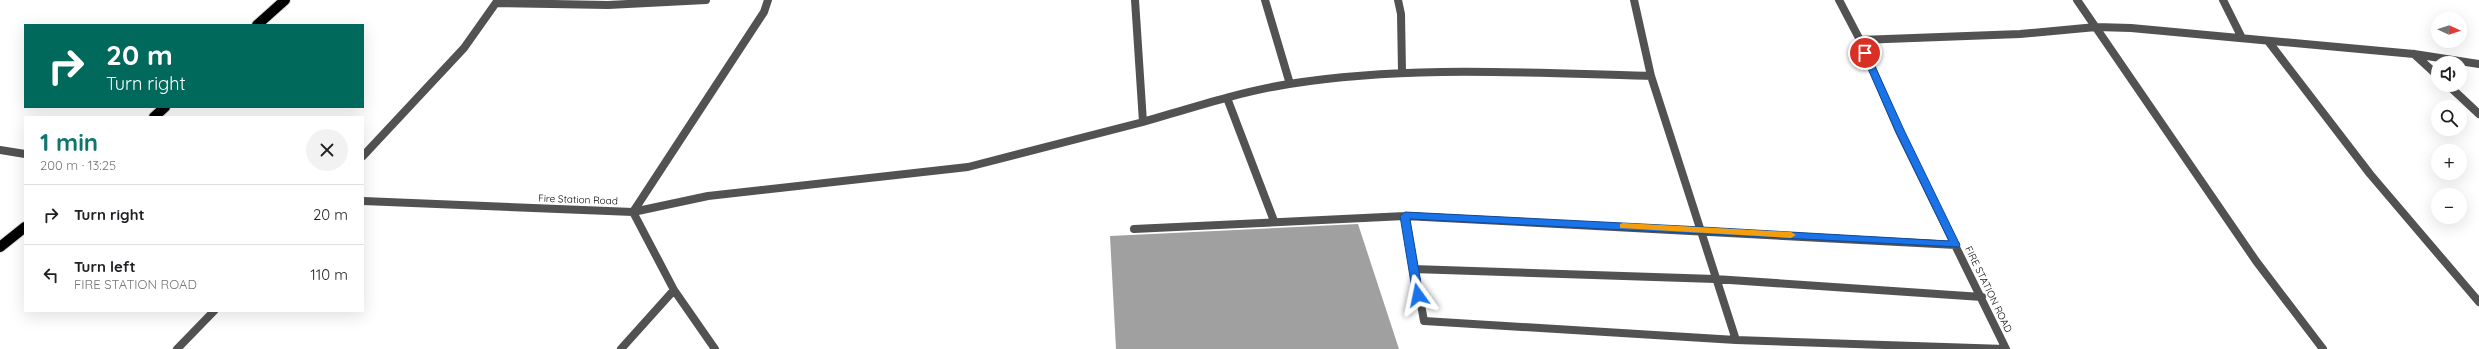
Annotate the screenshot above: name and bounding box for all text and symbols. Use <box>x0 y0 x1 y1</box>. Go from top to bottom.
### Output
north arrow <box>2431 12 2467 48</box>
map controls <box>2431 12 2467 224</box>
pin <box>1848 36 1882 70</box>
text: 20 m <box>106 37 173 72</box>
icon: right <box>40 40 92 92</box>
icon: arrive <box>1854 42 1876 64</box>
button: sound <box>2431 56 2467 92</box>
text: Turn right <box>106 72 186 95</box>
button: search <box>2431 100 2467 136</box>
text: 1 min <box>40 127 98 157</box>
button: close <box>306 129 348 171</box>
button: + <box>2431 144 2467 180</box>
text: 200 m · 13:25 <box>40 157 116 173</box>
button: − <box>2431 188 2467 224</box>
street label: Fire Station Road <box>538 192 618 207</box>
icon: right <box>40 204 62 226</box>
text: Turn right <box>74 205 145 224</box>
text: 20 m <box>313 205 348 224</box>
street label: FIRE STATION ROAD <box>1962 244 2015 335</box>
text: Turn left <box>74 257 136 276</box>
icon: left <box>40 264 62 286</box>
text: 110 m <box>310 265 348 284</box>
position arrow <box>1397 274 1439 316</box>
text: FIRE STATION ROAD <box>74 276 197 292</box>

